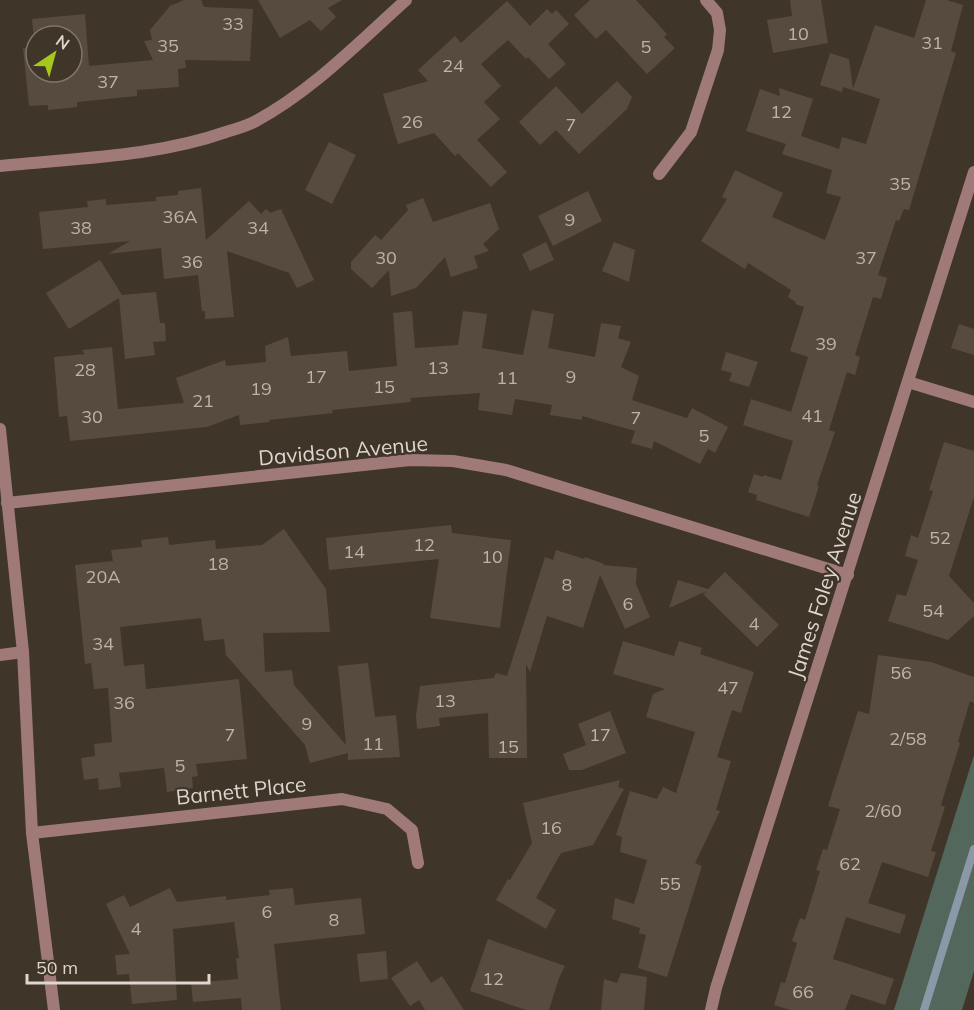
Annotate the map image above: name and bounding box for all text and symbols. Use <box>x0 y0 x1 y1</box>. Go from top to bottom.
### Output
house number: 33 <box>222 12 244 35</box>
house number: 10 <box>787 22 809 45</box>
north arrow <box>24 24 84 84</box>
text: N <box>52 30 74 54</box>
house number: 31 <box>921 31 943 54</box>
house number: 35 <box>157 34 179 57</box>
house number: 5 <box>641 35 652 58</box>
house number: 24 <box>442 54 464 77</box>
house number: 37 <box>97 70 119 93</box>
house number: 12 <box>770 100 792 123</box>
house number: 26 <box>401 110 423 133</box>
house number: 7 <box>566 113 576 136</box>
house number: 35 <box>889 172 911 195</box>
house number: 36A <box>163 205 197 228</box>
house number: 9 <box>565 208 575 231</box>
house number: 38 <box>70 216 92 239</box>
house number: 34 <box>247 216 269 239</box>
house number: 30 <box>375 246 397 269</box>
house number: 37 <box>855 246 877 269</box>
house number: 36 <box>181 250 203 273</box>
house number: 39 <box>815 332 837 355</box>
house number: 13 <box>427 356 449 379</box>
house number: 28 <box>74 358 96 381</box>
house number: 17 <box>305 365 327 388</box>
house number: 9 <box>566 365 576 388</box>
house number: 11 <box>496 366 518 389</box>
house number: 15 <box>373 375 395 398</box>
house number: 19 <box>250 377 272 400</box>
house number: 21 <box>192 389 214 412</box>
house number: 41 <box>801 404 823 427</box>
house number: 30 <box>81 405 103 428</box>
house number: 7 <box>631 406 641 429</box>
house number: 5 <box>699 424 710 447</box>
street label: Davidson Avenue <box>257 430 429 470</box>
street label: James Foley Avenue <box>782 488 866 682</box>
house number: 52 <box>929 526 951 549</box>
house number: 12 <box>413 533 435 556</box>
house number: 14 <box>343 540 365 563</box>
house number: 10 <box>481 545 503 568</box>
house number: 18 <box>207 552 229 575</box>
house number: 20A <box>86 565 120 588</box>
house number: 8 <box>562 573 572 596</box>
house number: 6 <box>623 592 633 615</box>
house number: 54 <box>922 599 944 622</box>
house number: 4 <box>749 612 760 635</box>
house number: 34 <box>92 632 114 655</box>
house number: 56 <box>890 661 912 684</box>
house number: 47 <box>717 676 739 699</box>
house number: 13 <box>434 689 456 712</box>
house number: 36 <box>113 691 135 714</box>
house number: 9 <box>302 712 312 735</box>
house number: 7 <box>225 723 235 746</box>
house number: 17 <box>589 723 611 746</box>
house number: 2/58 <box>889 727 927 750</box>
house number: 11 <box>362 732 384 755</box>
house number: 15 <box>497 735 519 758</box>
house number: 5 <box>175 754 186 777</box>
street label: Barnett Place <box>174 770 308 810</box>
house number: 2/60 <box>864 799 902 822</box>
house number: 16 <box>540 816 562 839</box>
house number: 62 <box>839 852 861 875</box>
house number: 55 <box>659 872 681 895</box>
house number: 6 <box>262 900 272 923</box>
house number: 8 <box>329 908 339 931</box>
house number: 4 <box>131 917 142 940</box>
scale bar <box>27 947 208 985</box>
text: 50 m <box>36 956 78 979</box>
house number: 12 <box>482 967 504 990</box>
house number: 66 <box>792 980 814 1003</box>

